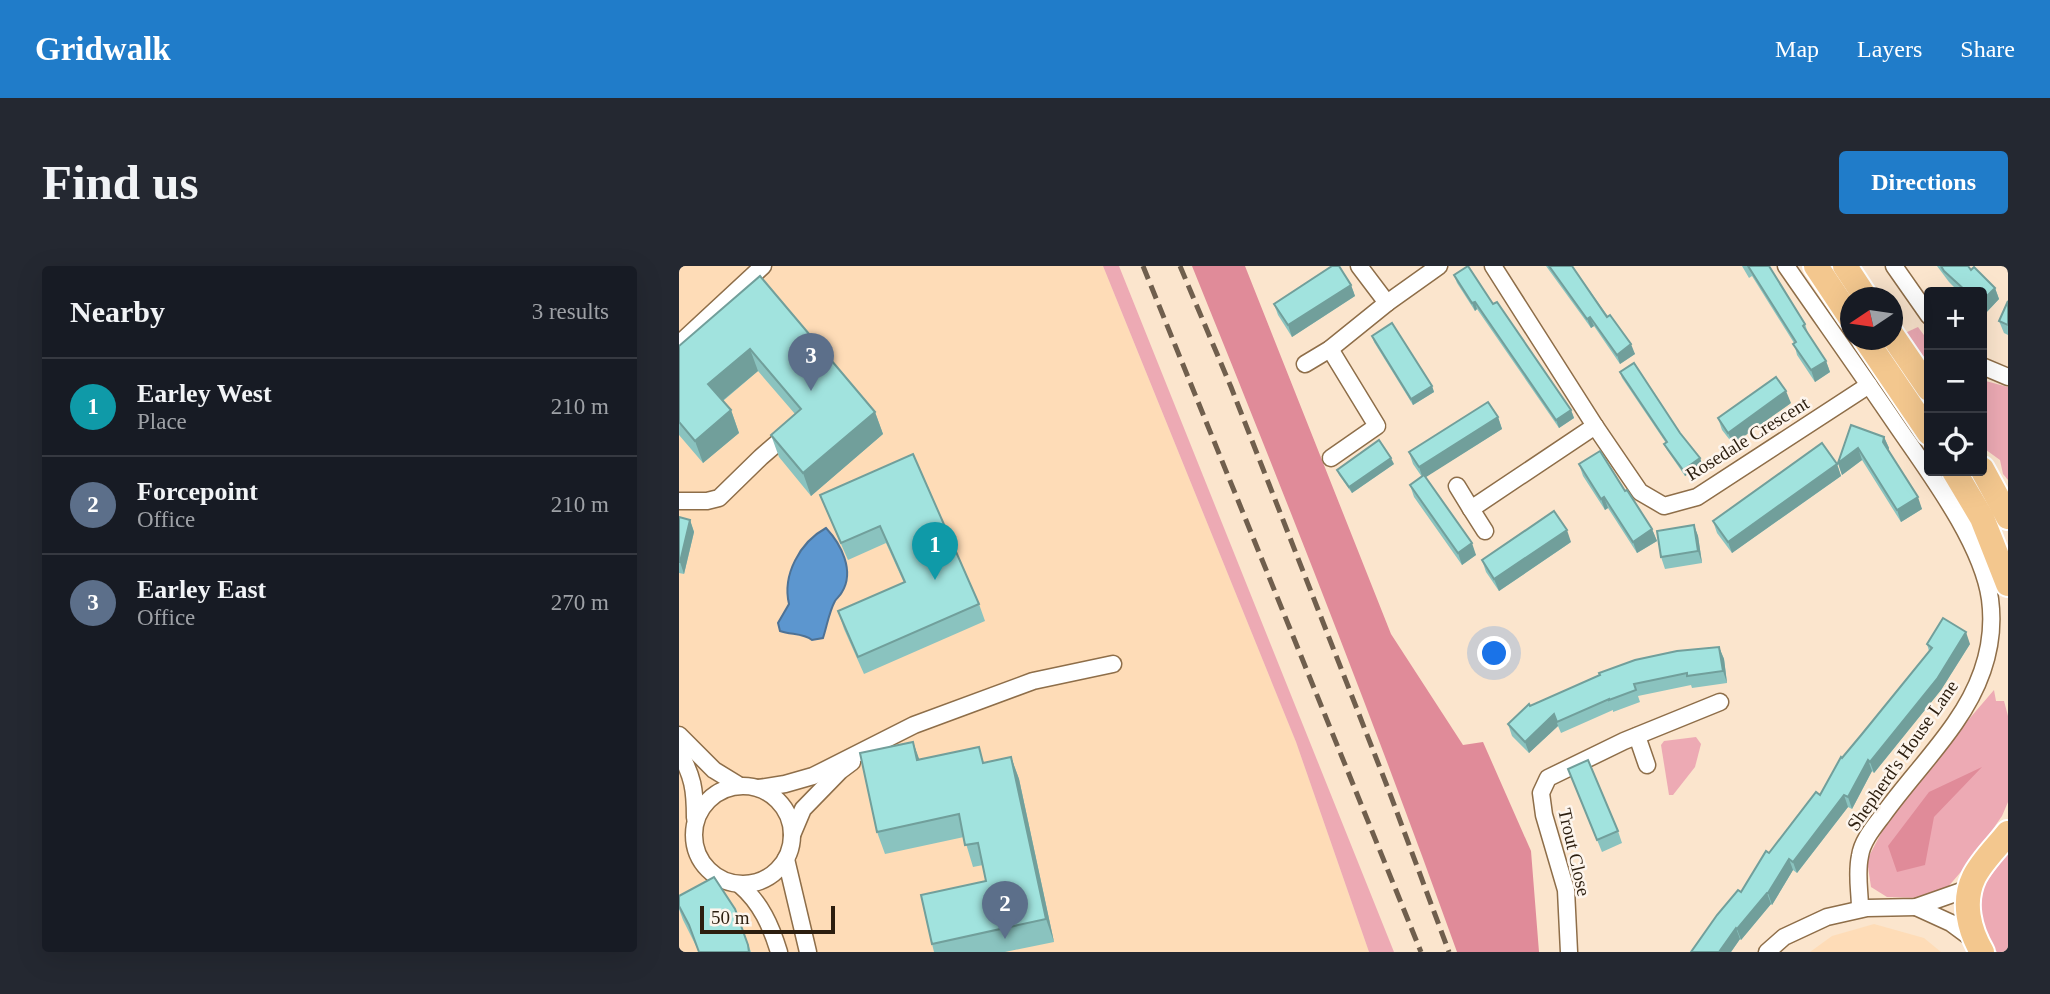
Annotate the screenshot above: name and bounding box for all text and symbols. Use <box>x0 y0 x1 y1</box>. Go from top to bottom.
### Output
text: Gridwalk <box>35 31 171 67</box>
text: Map <box>1775 36 1819 62</box>
text: Layers <box>1857 36 1922 62</box>
text: Share <box>1960 36 2015 62</box>
button: Directions <box>1839 151 2008 214</box>
text: Find us <box>42 155 199 210</box>
north arrow <box>1840 287 1903 350</box>
map controls <box>1924 287 1987 476</box>
button: + <box>1924 287 1987 350</box>
text: Nearby <box>70 295 165 328</box>
text: 3 results <box>532 299 609 324</box>
pin: 3 <box>788 333 834 391</box>
button: − <box>1924 350 1987 413</box>
text: Earley West <box>137 379 272 408</box>
street label: Rosedale Crescent <box>1682 392 1813 485</box>
text: 1 <box>87 394 99 419</box>
text: 210 m <box>551 394 609 419</box>
text: Place <box>137 409 187 434</box>
button: locate <box>1924 413 1987 476</box>
text: Forcepoint <box>137 477 258 506</box>
text: 2 <box>87 492 99 517</box>
text: 210 m <box>551 492 609 517</box>
text: Office <box>137 507 195 532</box>
pin: 1 <box>912 522 958 580</box>
text: Earley East <box>137 575 266 604</box>
text: 3 <box>87 590 99 615</box>
text: 270 m <box>551 590 609 615</box>
text: Office <box>137 605 195 630</box>
your location <box>1477 636 1511 670</box>
street label: Shepherd's House Lane <box>1843 676 1962 834</box>
street label: Trout Close <box>1554 806 1595 898</box>
pin: 2 <box>982 881 1028 939</box>
scale bar <box>700 903 835 935</box>
text: 50 m <box>711 907 750 928</box>

